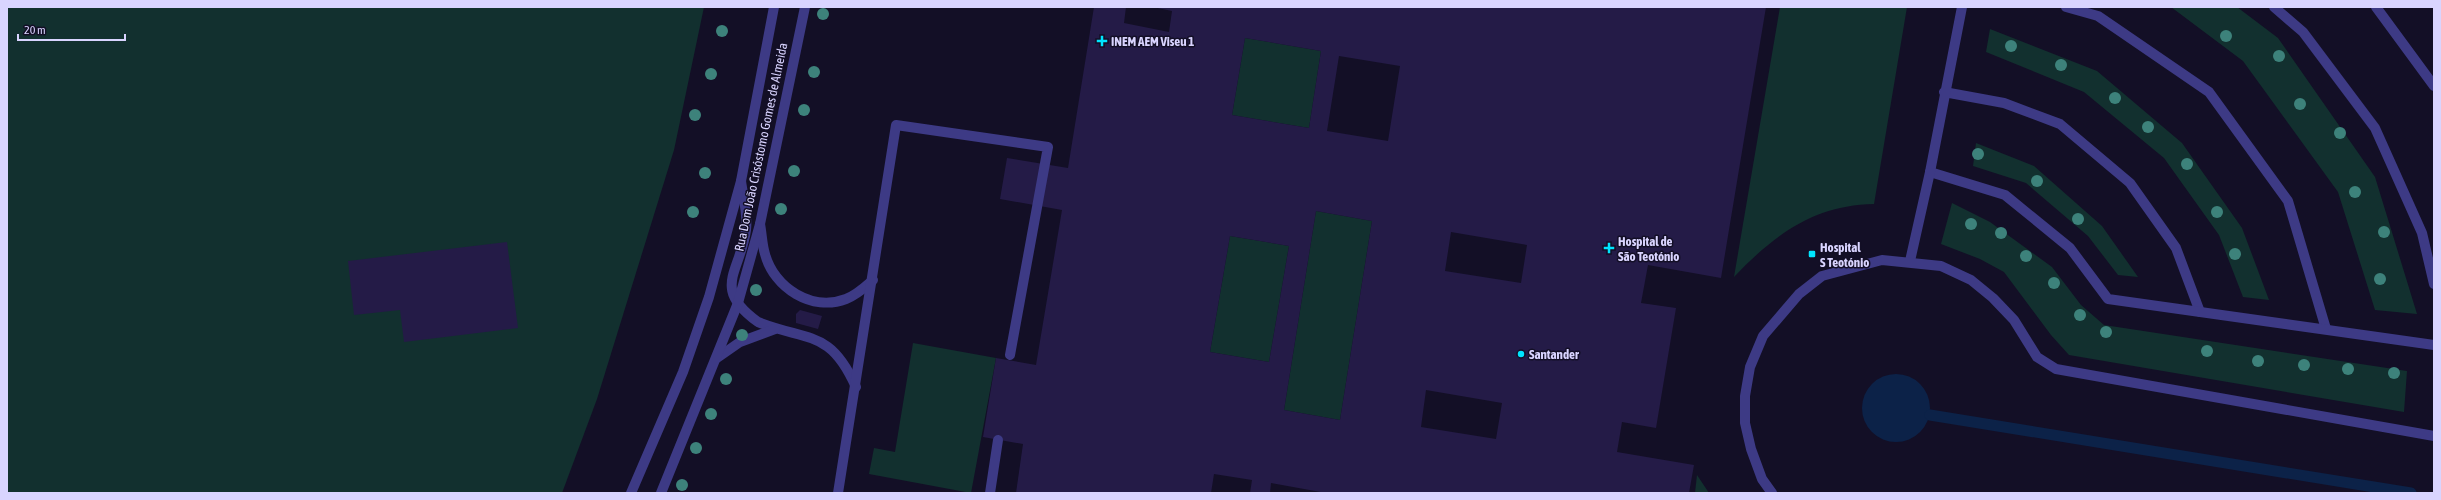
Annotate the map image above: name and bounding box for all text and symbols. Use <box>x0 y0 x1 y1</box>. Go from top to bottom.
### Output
scale bar <box>18 16 125 42</box>
text: 20 m <box>24 23 46 37</box>
place label: INEM AEM Viseu 1 <box>1111 34 1194 49</box>
marker: INEM AEM Viseu 1 <box>1096 35 1108 47</box>
street label: Rua Dom João Crisóstomo Gomes de Almeida <box>732 41 790 253</box>
place label: Hospital de São Teotónio <box>1618 234 1679 264</box>
place label: Hospital S Teotónio <box>1820 240 1869 270</box>
marker: Hospital de São Teotónio <box>1603 242 1615 254</box>
marker: Hospital S Teotónio <box>1807 249 1817 259</box>
place label: Santander <box>1529 347 1580 362</box>
marker: Santander <box>1516 349 1526 359</box>

